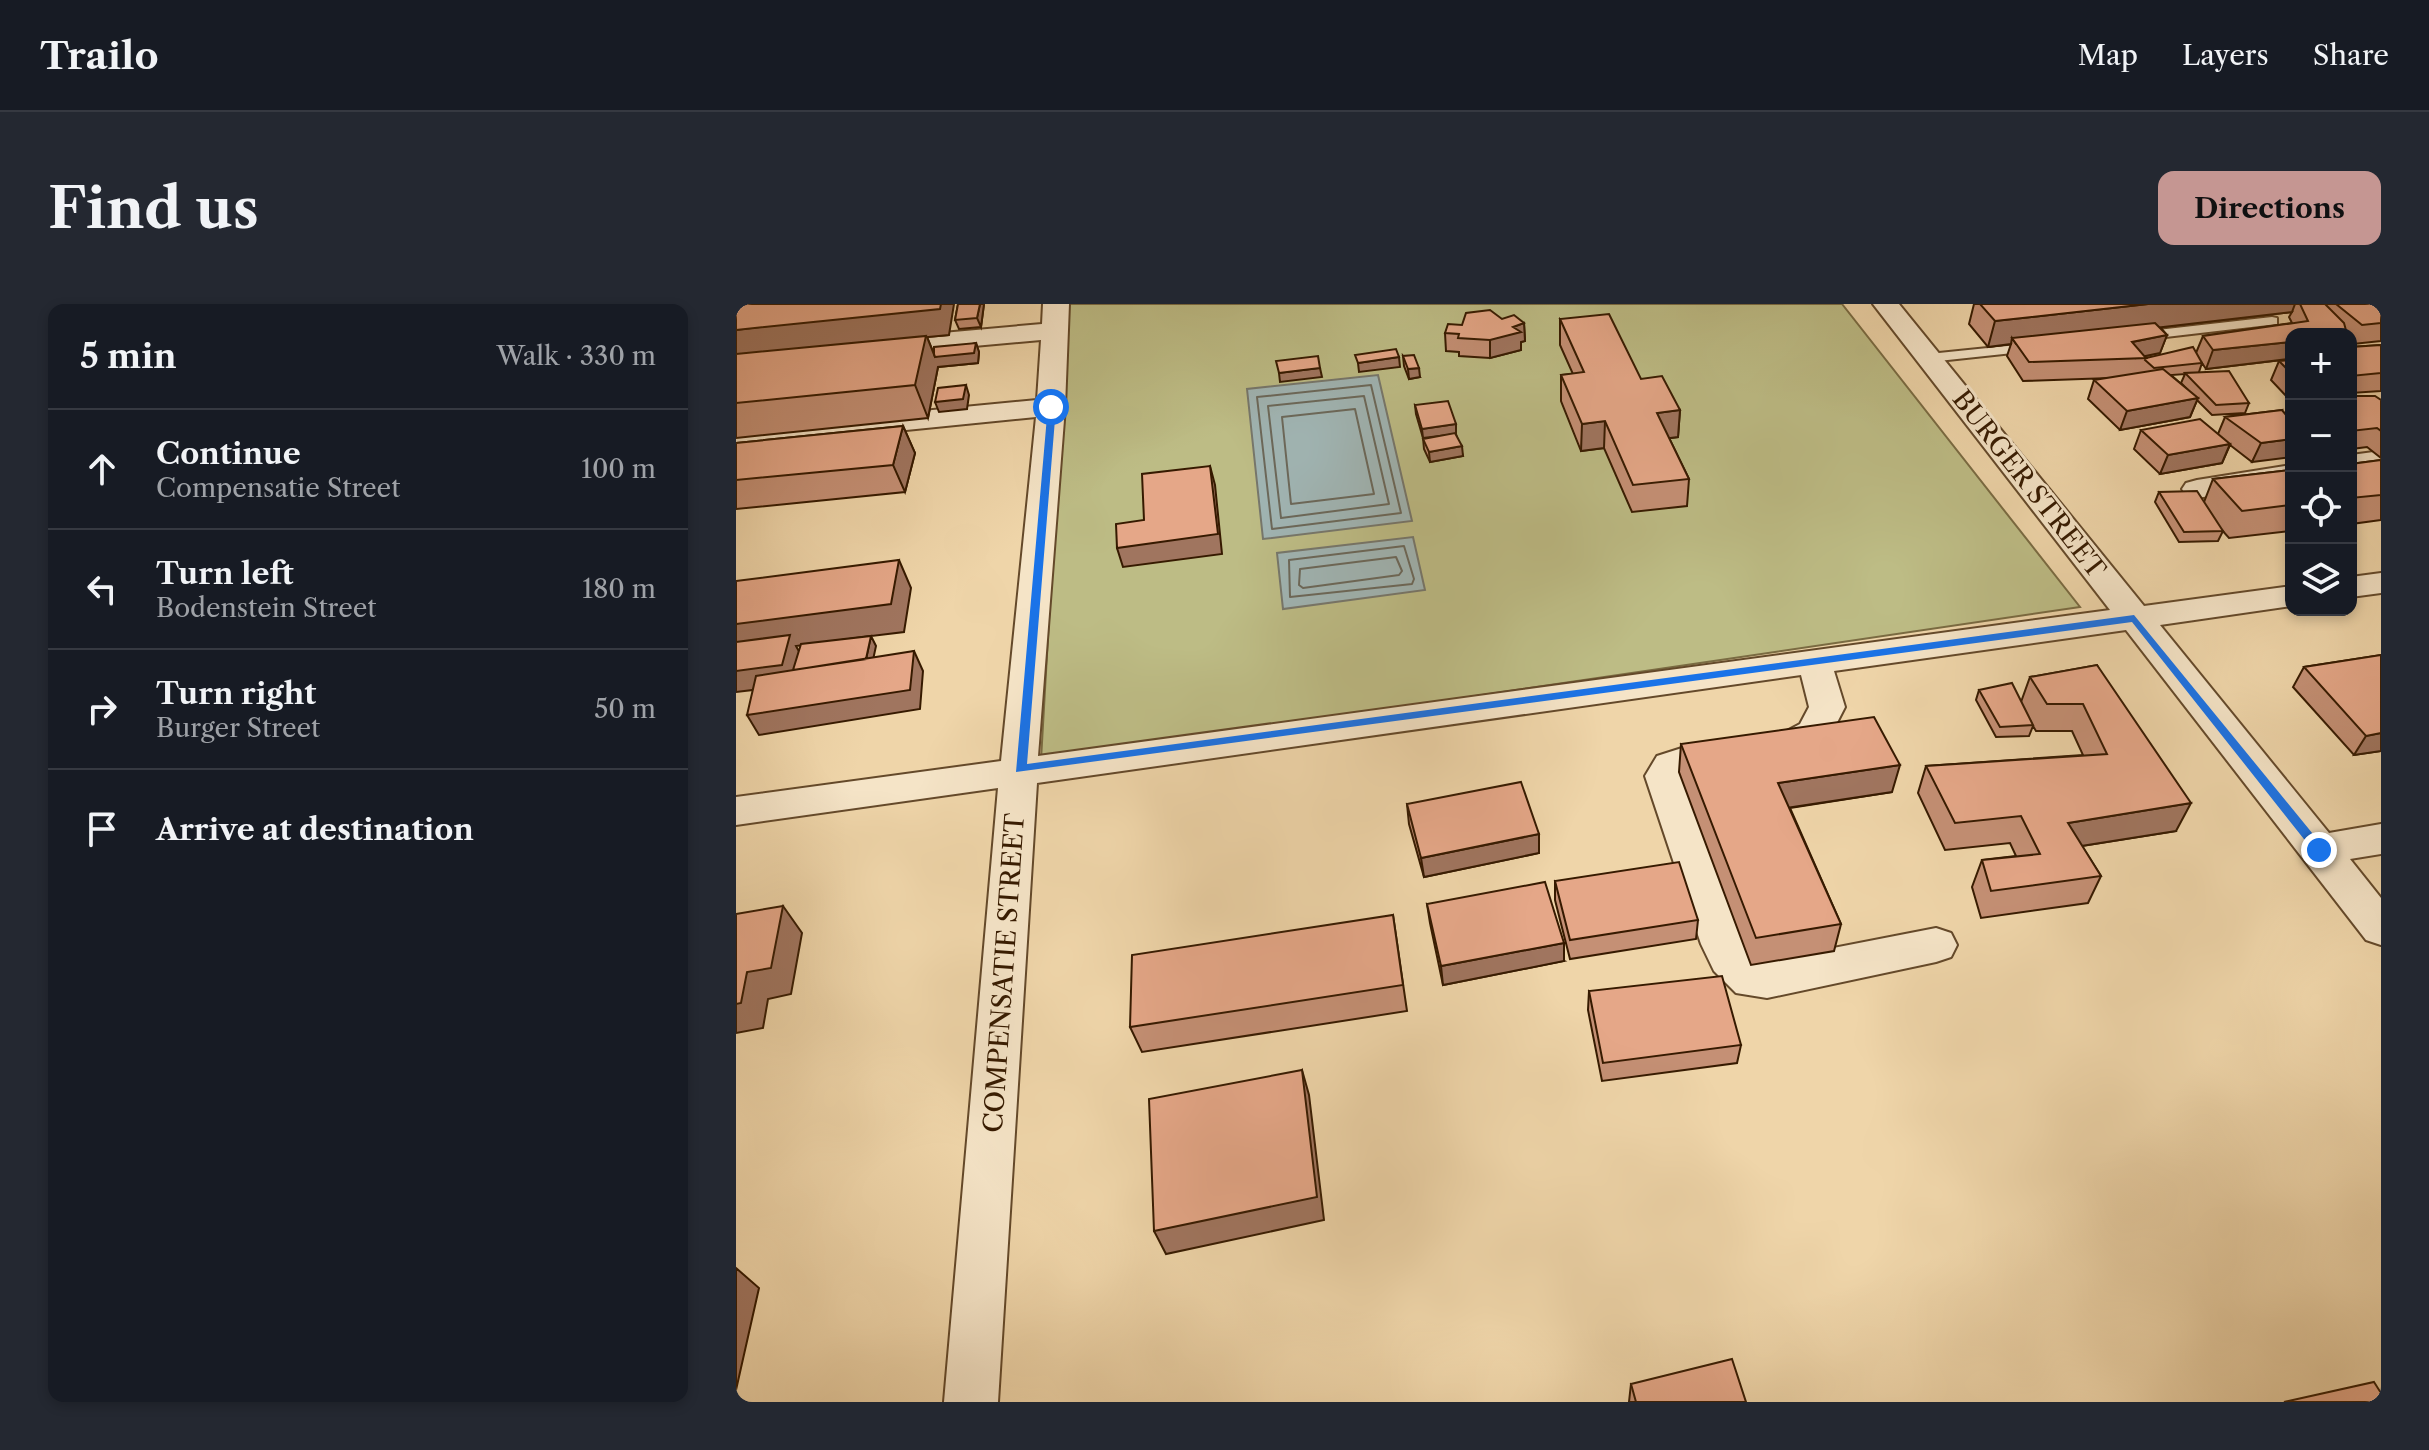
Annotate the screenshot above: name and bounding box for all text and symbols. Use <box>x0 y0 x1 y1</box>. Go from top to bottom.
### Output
text: Trailo <box>40 32 159 79</box>
text: Map <box>2078 38 2138 72</box>
text: Layers <box>2182 38 2269 72</box>
text: Share <box>2313 38 2389 72</box>
button: Directions <box>2158 171 2381 245</box>
text: Find us <box>48 174 259 243</box>
map controls <box>2285 328 2357 616</box>
button: + <box>2285 328 2357 400</box>
text: 5 min <box>80 335 177 377</box>
text: Walk · 330 m <box>497 340 656 372</box>
street label: BURGER STREET <box>1946 384 2113 585</box>
route start <box>1033 389 1069 425</box>
button: − <box>2285 400 2357 472</box>
text: Continue <box>156 435 301 472</box>
icon: ahead <box>80 447 124 491</box>
text: 100 m <box>581 453 656 485</box>
text: Compensatie Street <box>156 472 400 504</box>
button: locate <box>2285 472 2357 544</box>
button: layers <box>2285 544 2357 616</box>
text: Turn left <box>156 555 293 592</box>
icon: left <box>80 567 124 611</box>
text: 180 m <box>582 573 656 605</box>
text: Bodenstein Street <box>156 592 377 624</box>
text: Turn right <box>156 675 316 712</box>
icon: right <box>80 687 124 731</box>
text: 50 m <box>594 693 656 725</box>
text: Burger Street <box>156 712 320 744</box>
icon: arrive <box>80 807 124 851</box>
text: Arrive at destination <box>156 811 474 848</box>
street label: COMPENSATIE STREET <box>977 812 1031 1134</box>
route end <box>2301 832 2337 868</box>

